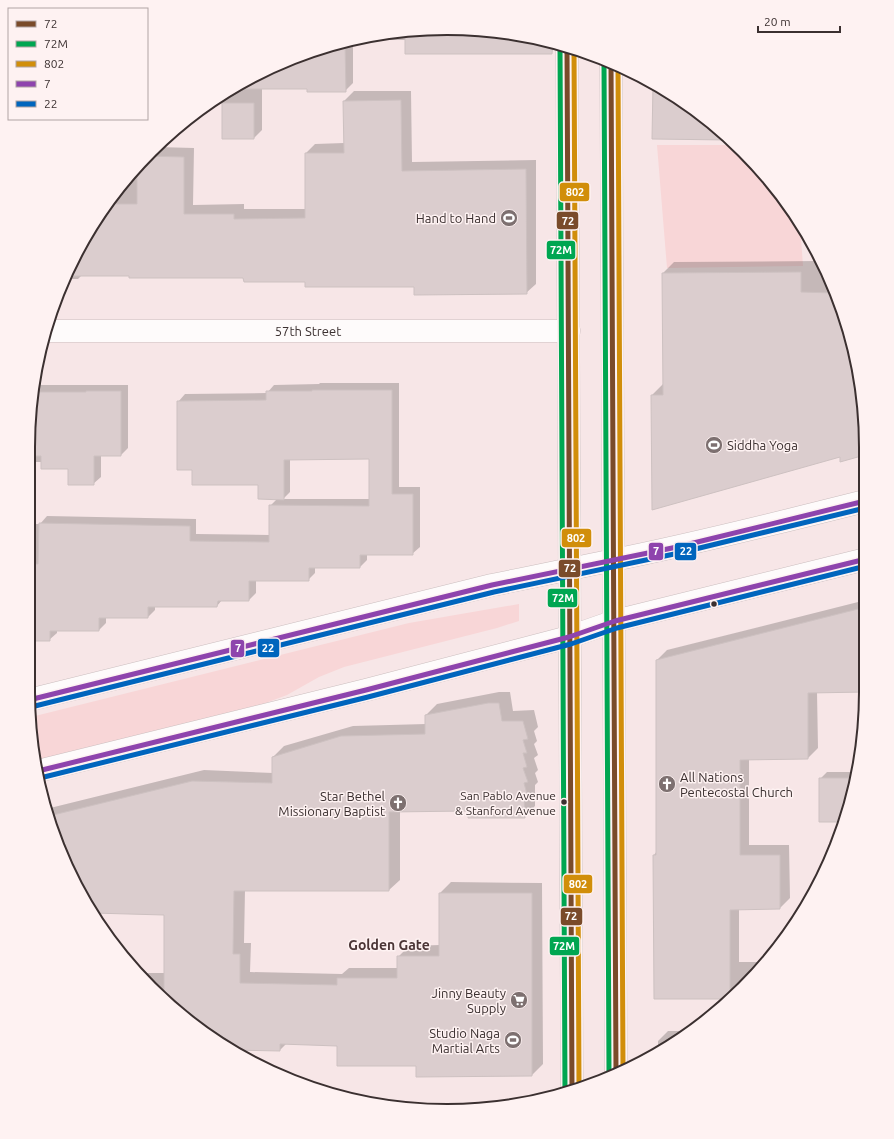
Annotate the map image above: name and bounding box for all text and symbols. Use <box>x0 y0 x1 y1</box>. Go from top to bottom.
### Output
legend <box>8 8 148 120</box>
scale bar <box>758 8 840 34</box>
text: 20 m <box>764 15 791 28</box>
text: 72 <box>44 17 58 30</box>
text: 72M <box>44 37 68 50</box>
text: 802 <box>44 57 64 70</box>
text: 7 <box>44 77 51 90</box>
text: 22 <box>44 97 58 110</box>
line badge: 802 <box>559 182 590 202</box>
text: 802 <box>566 186 584 198</box>
sports icon: Hand to Hand <box>499 208 519 228</box>
place label: Hand to Hand <box>416 211 496 225</box>
line badge: 72 <box>556 211 579 230</box>
text: 72 <box>562 215 574 227</box>
line badge: 72M <box>546 240 576 260</box>
text: 72M <box>550 244 572 256</box>
street label: 57th Street <box>275 324 341 338</box>
sports icon: Siddha Yoga <box>704 435 724 455</box>
place label: Siddha Yoga <box>727 438 798 452</box>
line badge: 802 <box>561 528 592 548</box>
text: 802 <box>567 532 585 544</box>
line badge: 7 <box>648 542 664 561</box>
line badge: 22 <box>674 542 697 561</box>
text: 7 <box>653 545 659 557</box>
text: 22 <box>680 545 692 557</box>
line badge: 72 <box>558 559 581 578</box>
text: 72 <box>564 562 576 574</box>
line badge: 72M <box>547 588 578 608</box>
text: 72M <box>552 592 574 604</box>
unlabelled marker <box>709 599 719 609</box>
line badge: 22 <box>257 638 280 658</box>
line badge: 7 <box>230 639 245 658</box>
text: 7 <box>235 642 241 654</box>
text: 22 <box>262 642 274 654</box>
place label: All Nations Pentecostal Church <box>680 770 793 799</box>
church icon: All Nations Pentecostal Church <box>657 774 677 794</box>
place label: Star Bethel Missionary Baptist <box>278 789 386 818</box>
place label: San Pablo Avenue & Stanford Avenue <box>455 789 556 817</box>
church icon: Star Bethel Missionary Baptist <box>388 793 408 813</box>
marker: San Pablo Avenue & Stanford Avenue <box>559 797 569 807</box>
line badge: 802 <box>563 874 593 894</box>
text: 802 <box>569 878 587 890</box>
line badge: 72 <box>560 907 583 926</box>
text: 72 <box>565 910 577 922</box>
line badge: 72M <box>549 936 580 956</box>
district label: Golden Gate <box>348 937 430 953</box>
text: 72M <box>553 940 575 952</box>
place label: Jinny Beauty Supply <box>432 986 506 1015</box>
supermarket icon: Jinny Beauty Supply <box>509 990 529 1010</box>
place label: Studio Naga Martial Arts <box>429 1026 500 1055</box>
sports icon: Studio Naga Martial Arts <box>503 1030 523 1050</box>

